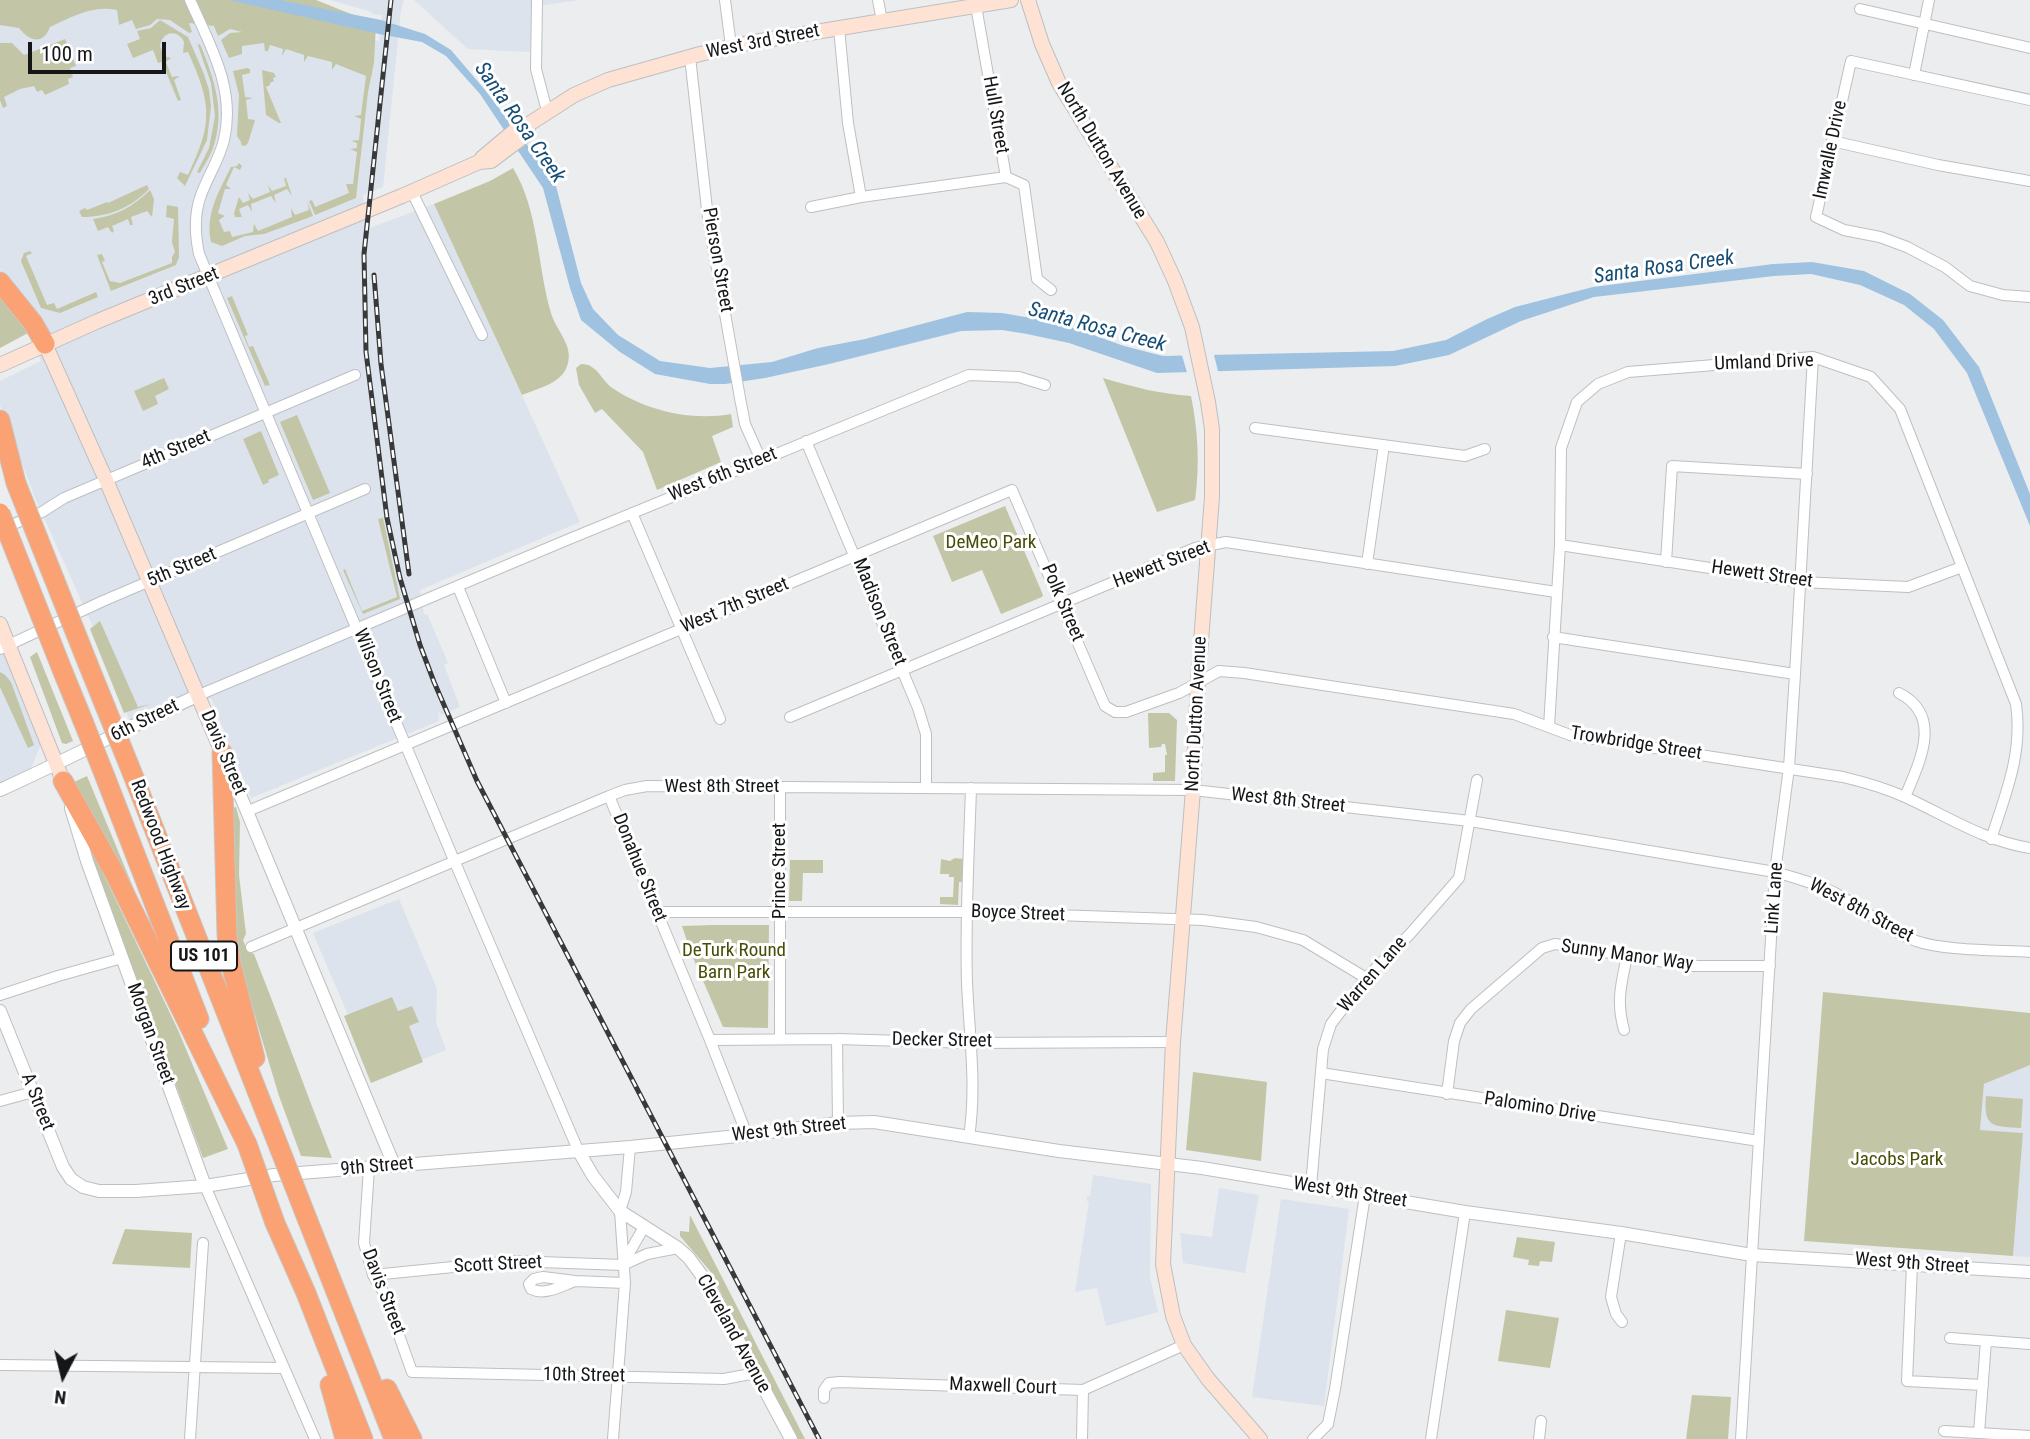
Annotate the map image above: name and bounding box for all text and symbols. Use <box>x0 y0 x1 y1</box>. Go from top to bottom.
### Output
street label: West 3rd Street <box>704 20 822 64</box>
scale bar <box>32 28 170 72</box>
text: 100 m <box>41 42 93 66</box>
water label: Santa Rosa Creek <box>468 58 570 188</box>
street label: Hull Street <box>977 74 1013 156</box>
street label: North Dutton Avenue <box>1051 78 1151 224</box>
street label: Imwalle Drive <box>1809 99 1853 201</box>
street label: Pierson Street <box>697 206 737 314</box>
water label: Santa Rosa Creek <box>1592 246 1736 290</box>
street label: 3rd Street <box>146 263 222 311</box>
water label: Santa Rosa Creek <box>1025 298 1169 358</box>
street label: Umland Drive <box>1714 350 1814 376</box>
street label: 4th Street <box>138 425 214 475</box>
street label: West 6th Street <box>666 443 780 507</box>
park label: DeMeo Park <box>946 532 1036 554</box>
street label: Hewett Street <box>1110 536 1214 594</box>
street label: 5th Street <box>144 543 220 593</box>
street label: Madison Street <box>847 555 911 669</box>
street label: Hewett Street <box>1710 557 1814 593</box>
street label: Polk Street <box>1036 561 1088 645</box>
street label: West 7th Street <box>678 573 792 639</box>
street label: Wilson Street <box>348 626 406 726</box>
street label: North Dutton Avenue <box>1182 636 1212 792</box>
street label: 6th Street <box>107 695 183 747</box>
street label: Davis Street <box>195 707 251 799</box>
street label: Trowbridge Street <box>1569 722 1703 766</box>
street label: West 8th Street <box>665 776 779 798</box>
street label: Redwood Highway <box>125 777 195 913</box>
street label: West 8th Street <box>1230 784 1346 818</box>
street label: Donahue Street <box>607 810 671 926</box>
street label: Prince Street <box>769 823 791 919</box>
street label: Link Lane <box>1761 861 1789 935</box>
street label: West 8th Street <box>1805 874 1917 948</box>
street label: Boyce Street <box>971 901 1065 927</box>
street label: Warren Lane <box>1334 932 1412 1018</box>
street label: Sunny Manor Way <box>1560 935 1694 977</box>
park label: DeTurk Round Barn Park <box>682 940 786 984</box>
road number: US 101 <box>171 942 237 971</box>
street label: Morgan Street <box>121 980 179 1088</box>
street label: Decker Street <box>892 1029 992 1053</box>
street label: A Street <box>15 1070 59 1134</box>
street label: Palomino Drive <box>1482 1088 1598 1128</box>
street label: West 9th Street <box>731 1113 847 1147</box>
park label: Jacobs Park <box>1851 1149 1943 1171</box>
street label: 9th Street <box>340 1152 414 1182</box>
street label: West 9th Street <box>1292 1173 1408 1213</box>
street label: Davis Street <box>356 1246 410 1338</box>
street label: West 9th Street <box>1854 1249 1970 1279</box>
street label: Scott Street <box>453 1251 543 1279</box>
street label: Cleveland Avenue <box>691 1271 775 1397</box>
north arrow <box>28 1341 98 1411</box>
street label: 10th Street <box>543 1364 625 1388</box>
street label: Maxwell Court <box>949 1374 1057 1400</box>
text: N <box>53 1385 68 1409</box>

